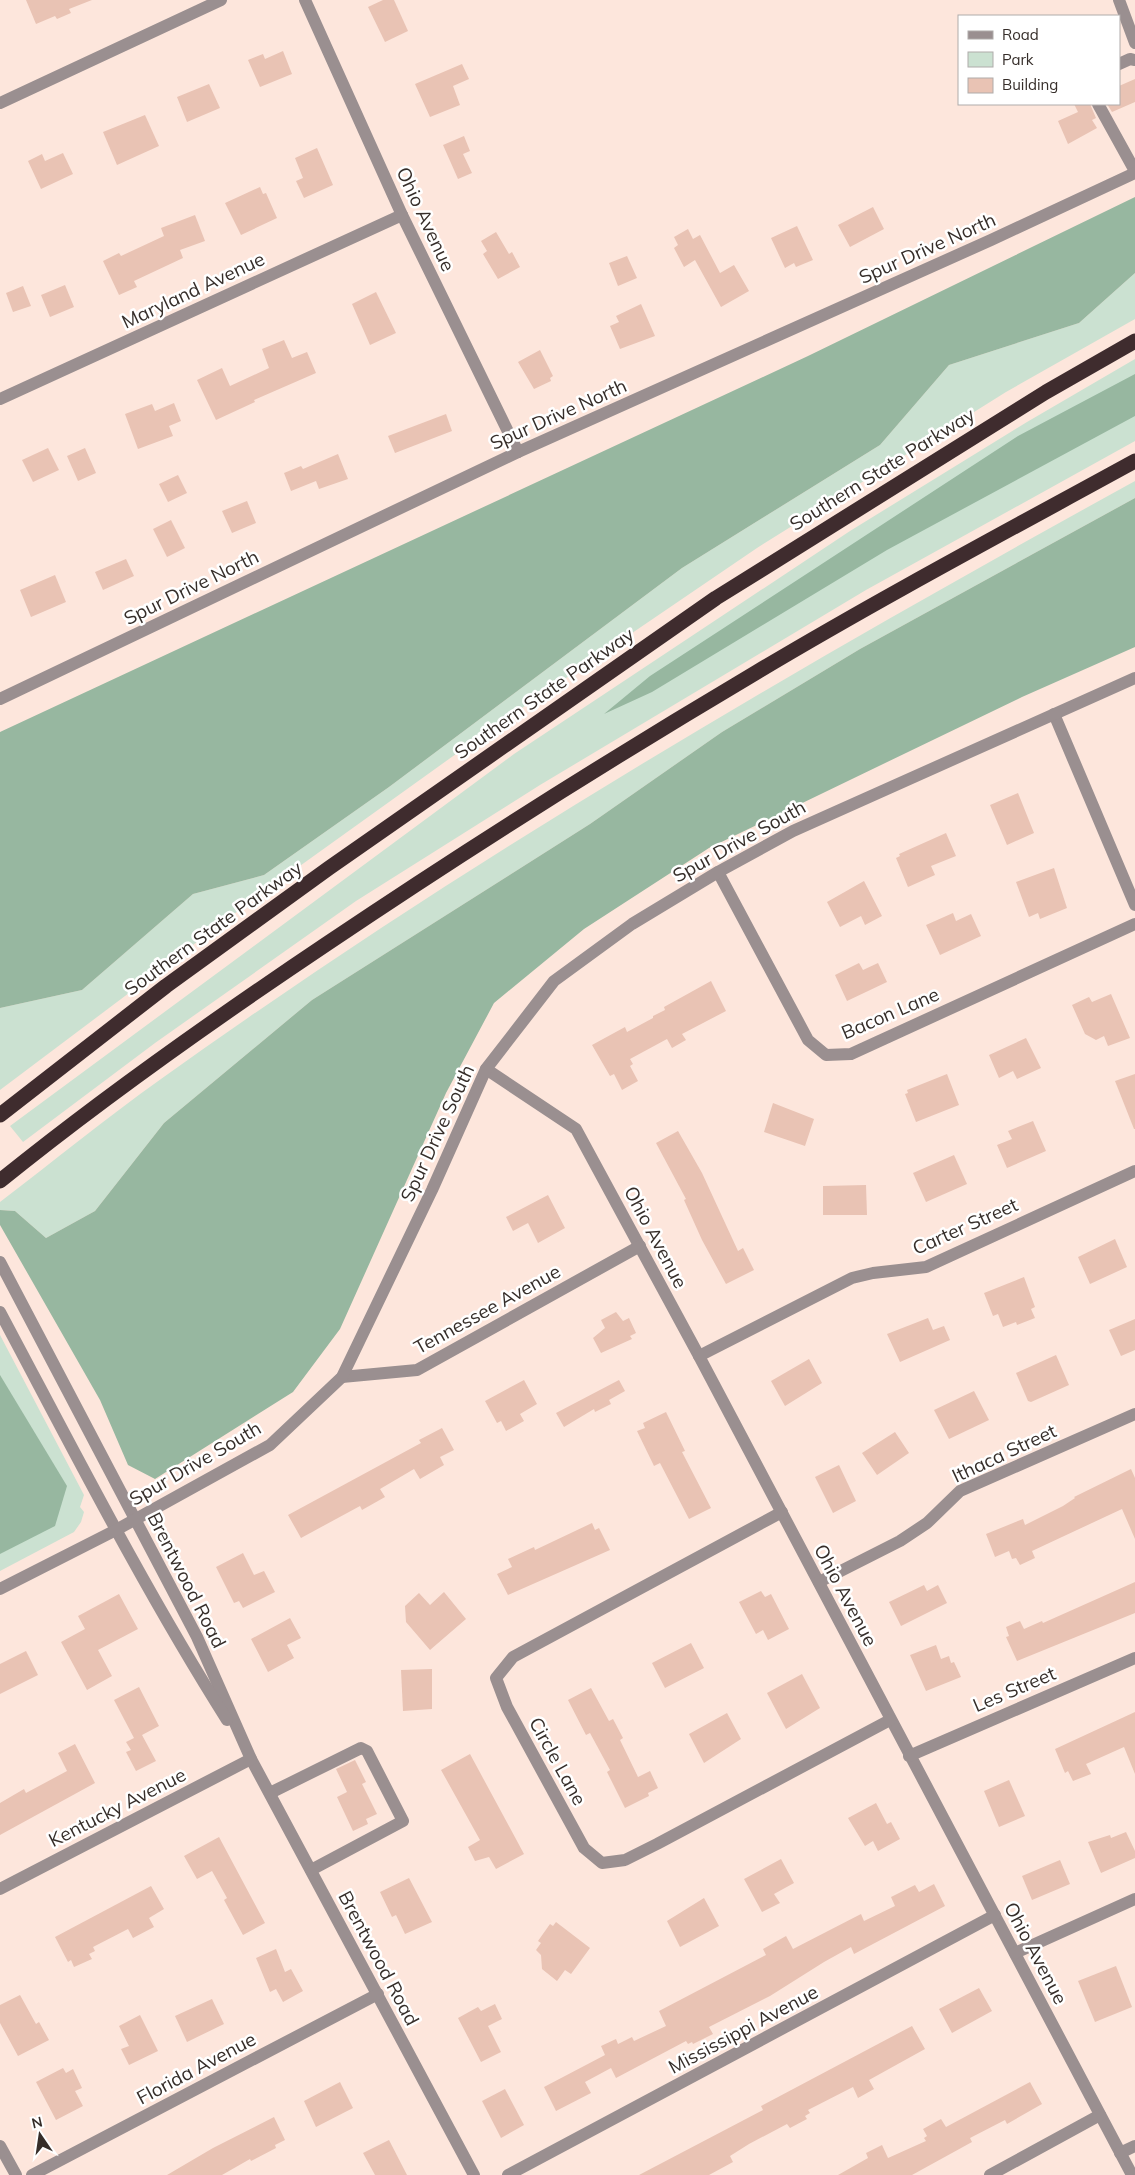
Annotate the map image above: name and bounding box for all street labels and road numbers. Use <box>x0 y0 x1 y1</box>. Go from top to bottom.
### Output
street label: Ohio Avenue <box>391 163 461 275</box>
street label: Spur Drive North <box>855 207 999 289</box>
street label: Maryland Avenue <box>118 246 268 334</box>
street label: Spur Drive North <box>486 373 630 455</box>
street label: Southern State Parkway <box>785 402 979 536</box>
street label: Spur Drive North <box>120 544 262 630</box>
street label: Southern State Parkway <box>450 622 638 764</box>
street label: Spur Drive South <box>668 795 810 887</box>
street label: Southern State Parkway <box>119 855 307 1001</box>
street label: Bacon Lane <box>838 982 942 1044</box>
street label: Spur Drive South <box>395 1061 479 1205</box>
street label: Ohio Avenue <box>619 1182 693 1292</box>
street label: Carter Street <box>909 1192 1022 1260</box>
street label: Tennessee Avenue <box>410 1259 564 1359</box>
street label: Spur Drive South <box>125 1416 265 1510</box>
street label: Ithaca Street <box>948 1418 1060 1488</box>
street label: Brentwood Road <box>142 1508 232 1652</box>
street label: Ohio Avenue <box>809 1540 883 1650</box>
street label: Les Street <box>969 1661 1059 1717</box>
street label: Circle Lane <box>524 1713 592 1809</box>
street label: Kentucky Avenue <box>44 1762 190 1852</box>
street label: Brentwood Road <box>333 1887 425 2029</box>
street label: Ohio Avenue <box>999 1898 1073 2008</box>
street label: Mississippi Avenue <box>664 1979 822 2079</box>
street label: Florida Avenue <box>132 2027 260 2109</box>

